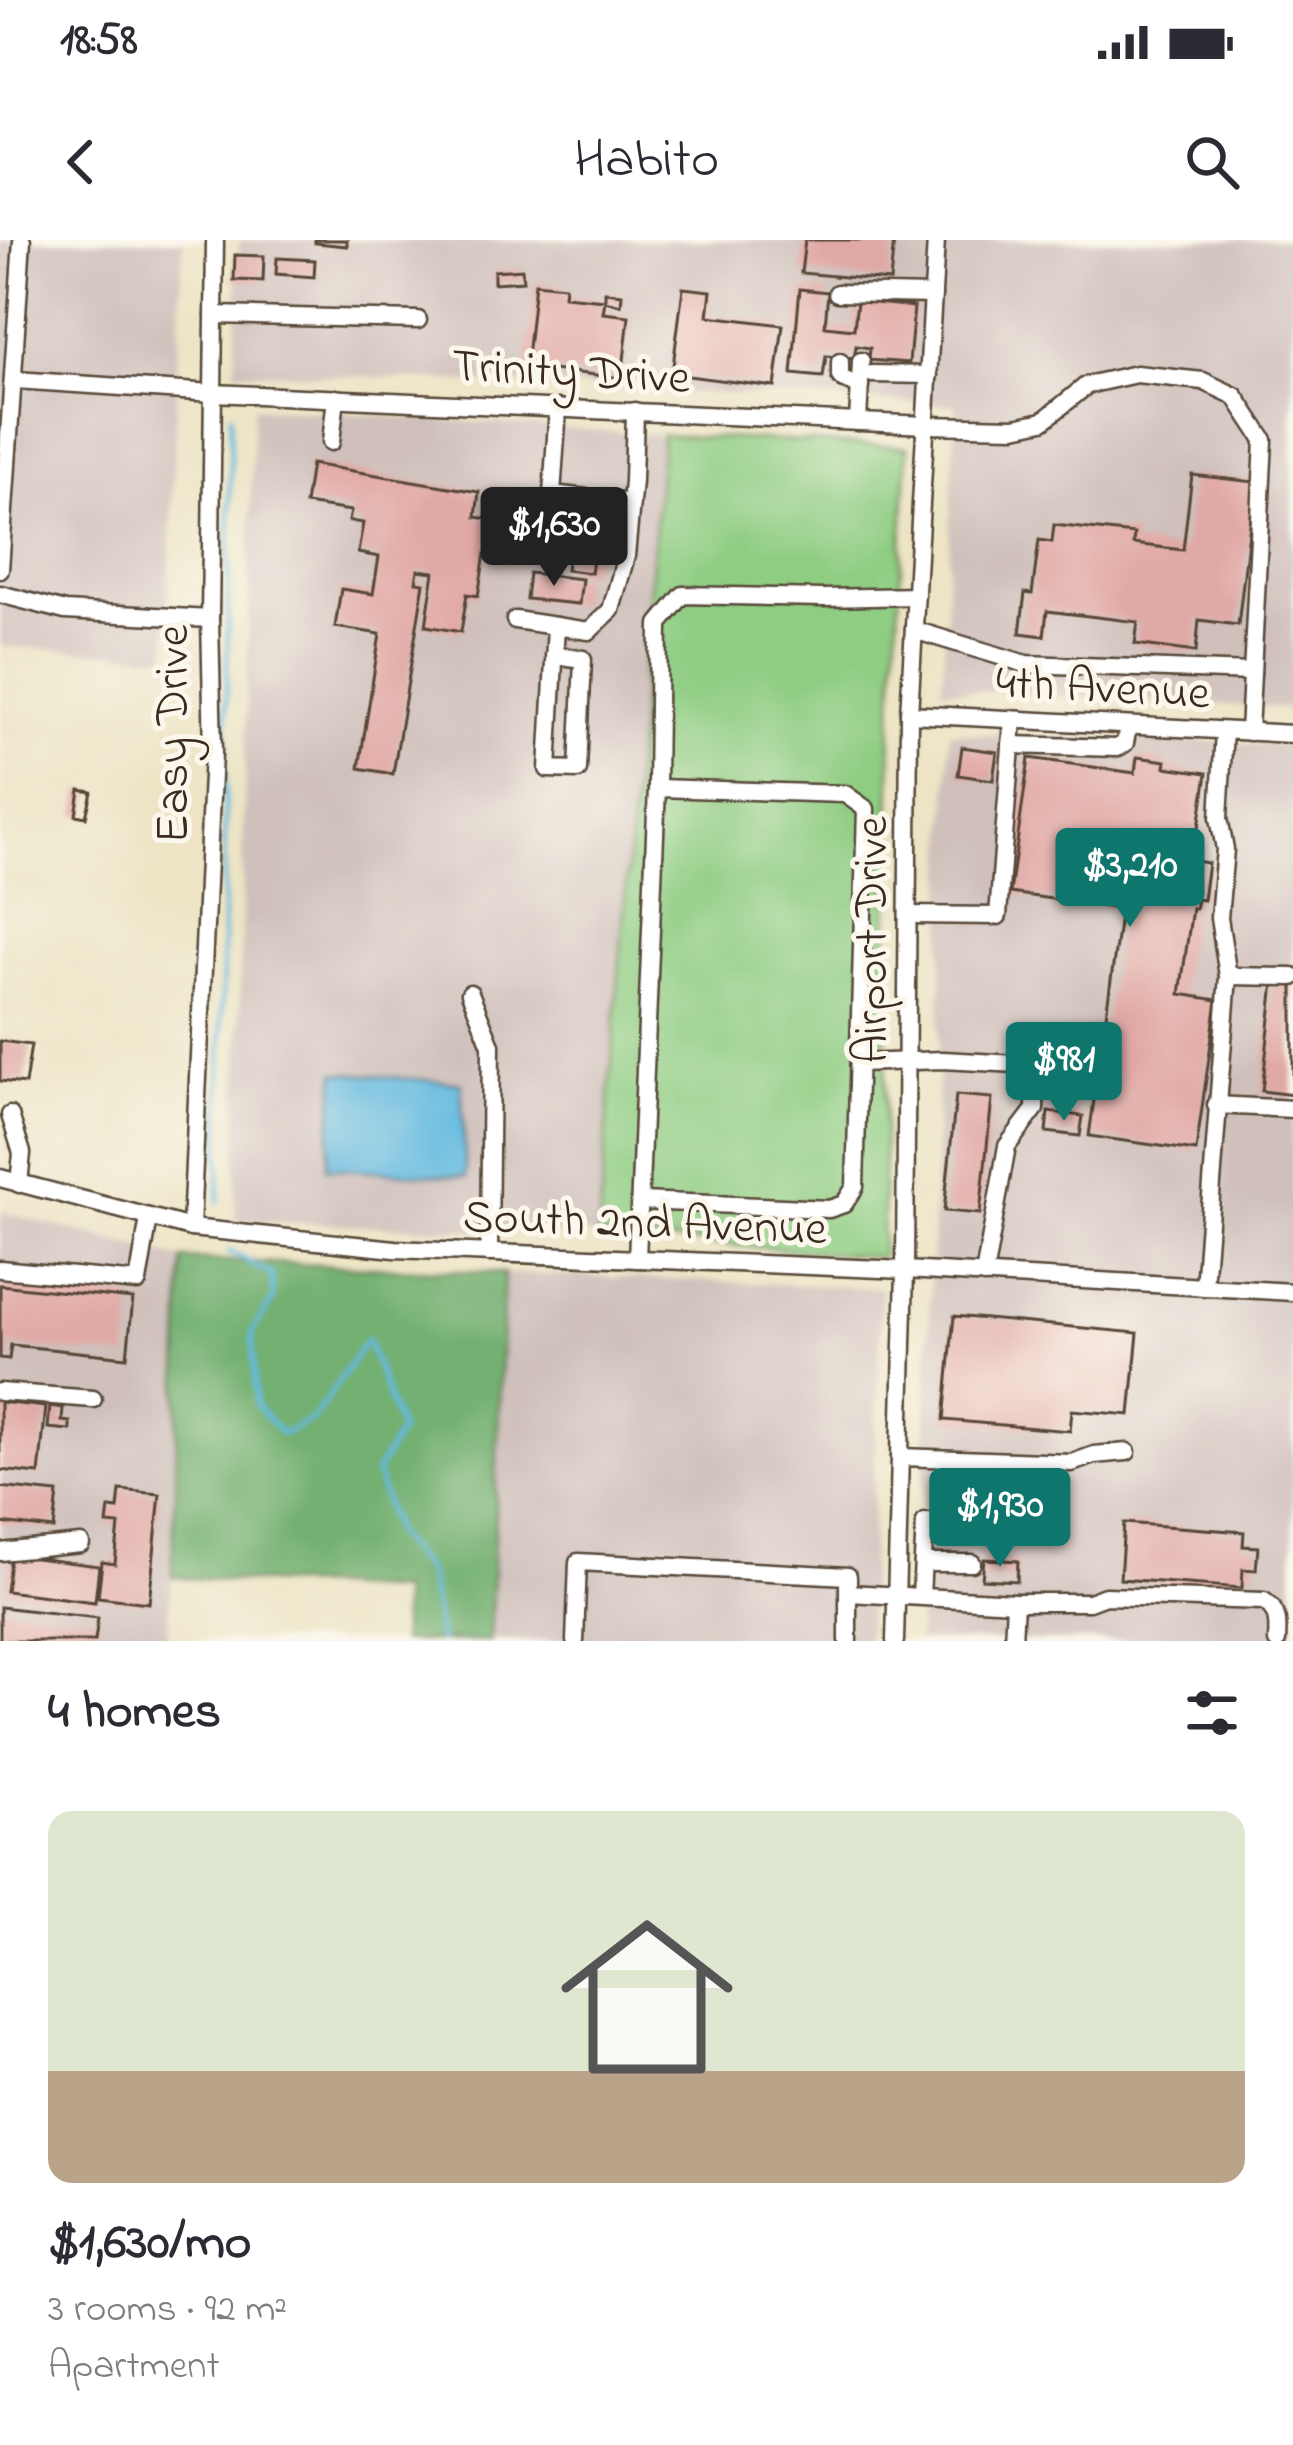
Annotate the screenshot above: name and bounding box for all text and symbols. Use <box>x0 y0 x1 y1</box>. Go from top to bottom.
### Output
text: 18:58 <box>60 9 138 75</box>
text: Habito <box>574 123 719 201</box>
icon: back <box>48 129 114 195</box>
icon: search <box>1179 129 1245 195</box>
street label: Trinity Drive <box>450 333 692 415</box>
pin: $1,630 <box>456 487 652 589</box>
text: $1,630 <box>508 497 600 554</box>
street label: Easy Drive <box>140 624 210 843</box>
street label: 4th Avenue <box>994 649 1212 731</box>
street label: Airport Drive <box>839 816 909 1064</box>
pin: $3,210 <box>1032 828 1228 930</box>
text: $3,210 <box>1082 838 1178 895</box>
pin: $981 <box>993 1022 1135 1124</box>
text: $981 <box>1033 1032 1095 1089</box>
street label: South 2nd Avenue <box>462 1184 828 1266</box>
pin: $1,930 <box>902 1468 1098 1570</box>
text: $1,930 <box>956 1478 1044 1535</box>
text: 4 homes <box>48 1676 221 1751</box>
icon: filters <box>1179 1680 1245 1746</box>
icon: home <box>539 1889 755 2105</box>
text: $1,630/mo <box>48 2207 251 2282</box>
text: 3 rooms · 92 m² <box>48 2282 287 2339</box>
text: Apartment <box>48 2339 220 2396</box>

